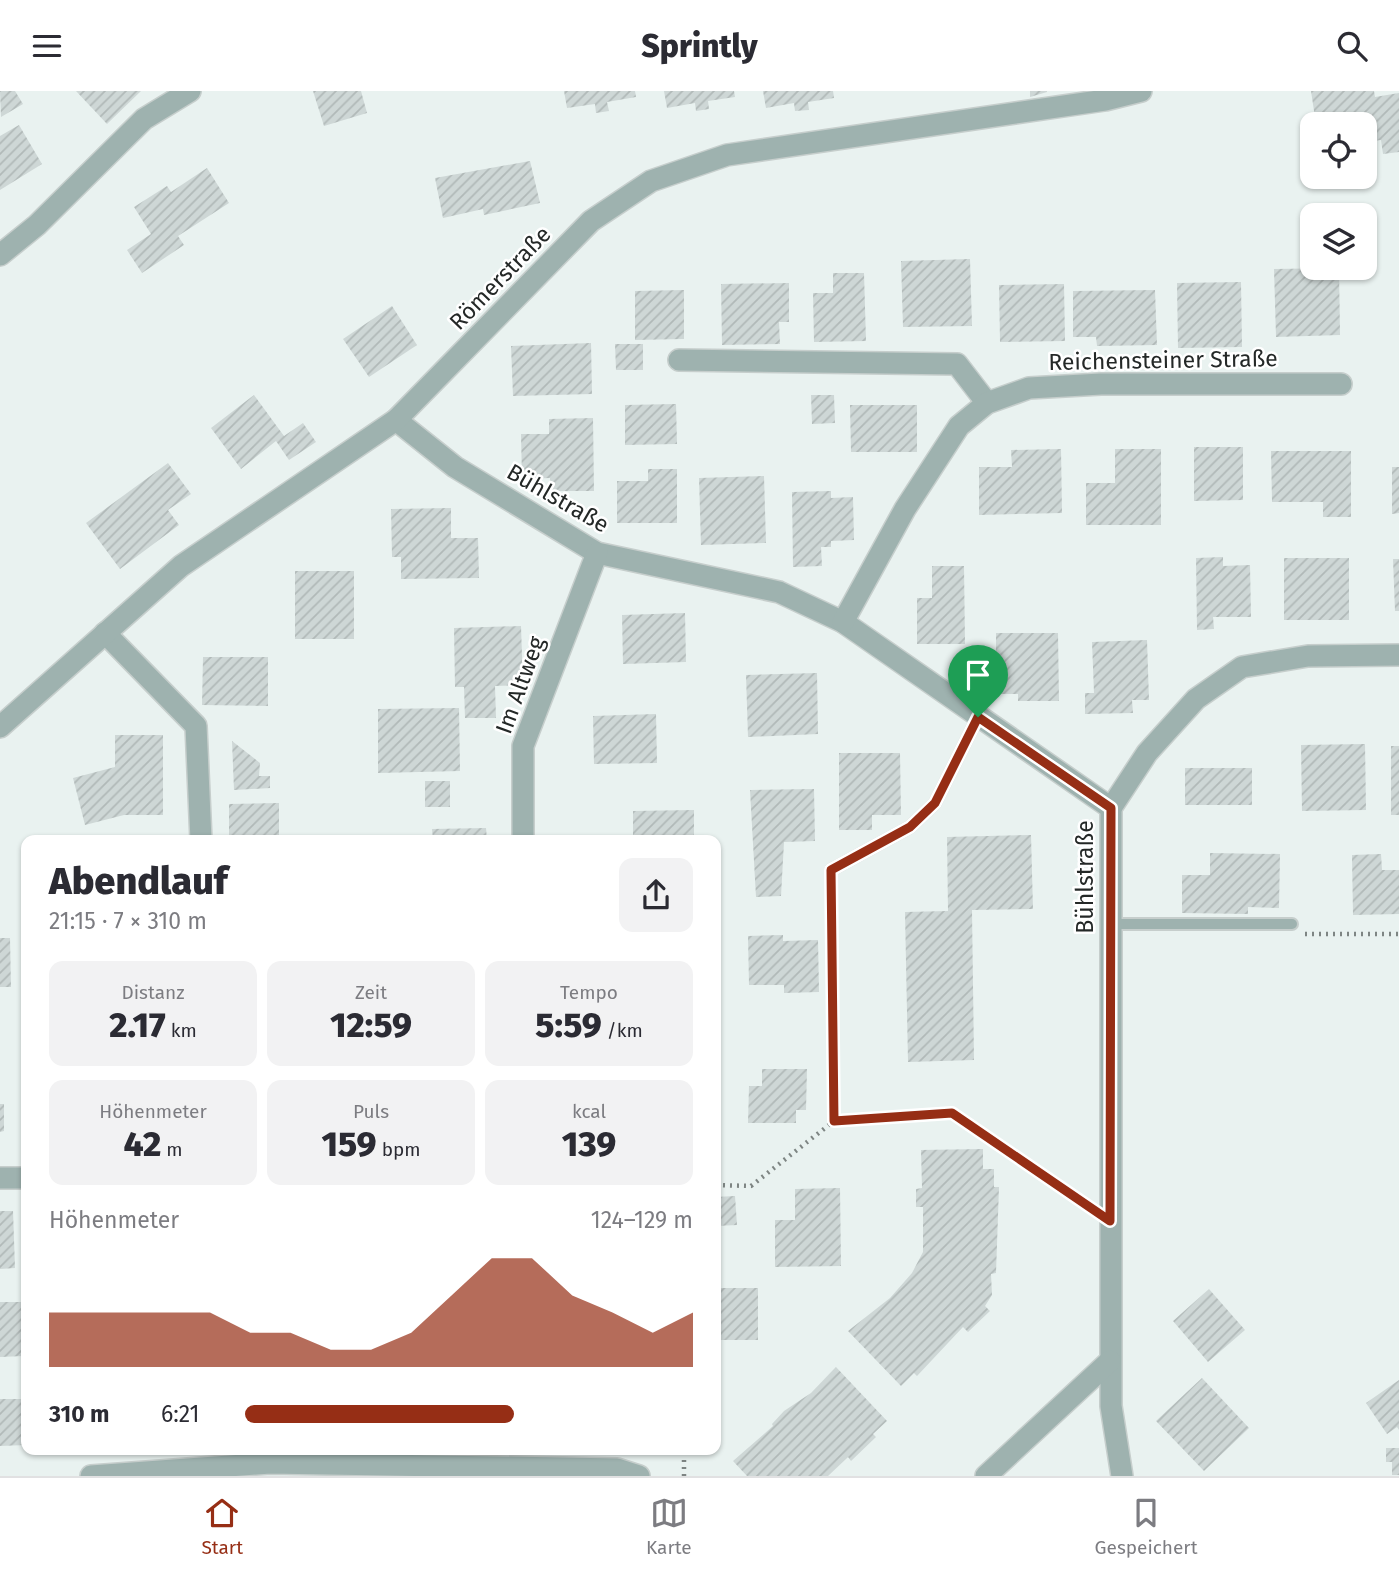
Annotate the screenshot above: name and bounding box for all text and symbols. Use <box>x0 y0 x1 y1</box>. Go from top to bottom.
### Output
icon: menu <box>28 27 66 65</box>
text: Sprintly <box>641 27 758 65</box>
icon: search <box>1333 27 1371 65</box>
map controls <box>1300 112 1377 280</box>
button: locate <box>1300 112 1377 189</box>
button: layers <box>1300 203 1377 280</box>
street label: Römerstraße <box>444 220 556 336</box>
street label: Reichensteiner Straße <box>1048 344 1278 376</box>
street label: Bühlstraße <box>502 458 614 538</box>
street label: Im Altweg <box>489 632 551 738</box>
pin <box>948 645 1008 717</box>
icon: arrive <box>959 656 997 694</box>
street label: Bühlstraße <box>1071 820 1099 934</box>
text: Abendlauf <box>49 858 228 904</box>
button: share <box>619 858 693 932</box>
text: 21:15 · 7 × 310 m <box>49 907 207 935</box>
text: Distanz <box>122 981 184 1004</box>
text: Zeit <box>355 981 387 1004</box>
text: Tempo <box>560 981 618 1004</box>
text: 2.17 <box>109 1004 166 1046</box>
text: 12:59 <box>330 1004 412 1046</box>
text: 5:59 <box>535 1004 602 1046</box>
text: km <box>166 1019 197 1042</box>
text: /km <box>602 1019 643 1042</box>
text: Höhenmeter <box>99 1100 207 1123</box>
text: Puls <box>353 1100 389 1123</box>
text: kcal <box>572 1100 606 1123</box>
text: 42 <box>123 1123 161 1165</box>
text: 159 <box>321 1123 377 1165</box>
text: 139 <box>562 1123 616 1165</box>
text: m <box>161 1138 183 1161</box>
text: bpm <box>377 1138 421 1161</box>
text: Höhenmeter <box>49 1206 179 1234</box>
text: 124–129 m <box>591 1206 693 1234</box>
text: 310 m <box>49 1400 109 1428</box>
text: 6:21 <box>161 1400 200 1428</box>
tab: Start <box>201 1494 243 1559</box>
tab: Karte <box>646 1494 692 1559</box>
tab: Gespeichert <box>1095 1494 1198 1559</box>

